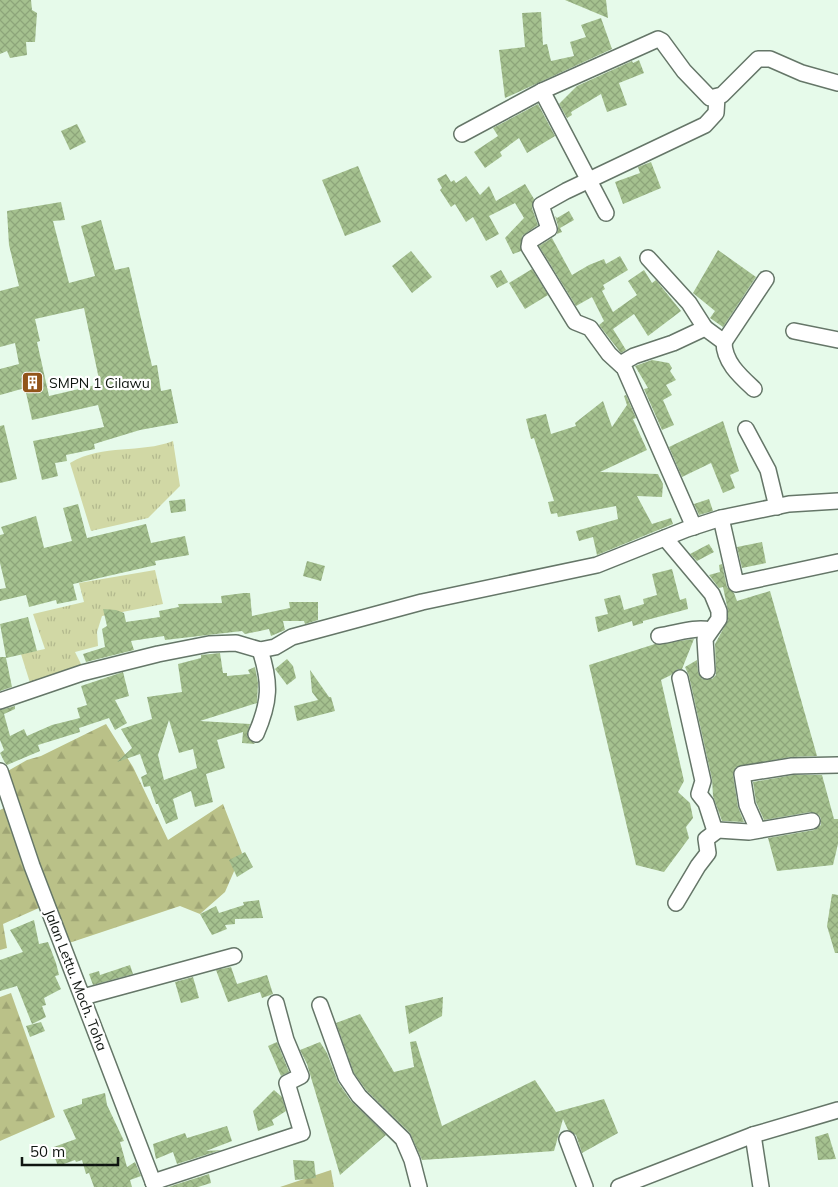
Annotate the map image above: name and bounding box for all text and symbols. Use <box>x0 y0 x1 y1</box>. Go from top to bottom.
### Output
building icon: SMPN 1 Cilawu <box>21 371 45 395</box>
place label: SMPN 1 Cilawu <box>49 374 150 392</box>
street label: Jalan Lettu. Moch. Toha <box>41 907 111 1053</box>
scale bar <box>22 1134 119 1166</box>
text: 50 m <box>30 1142 65 1161</box>

